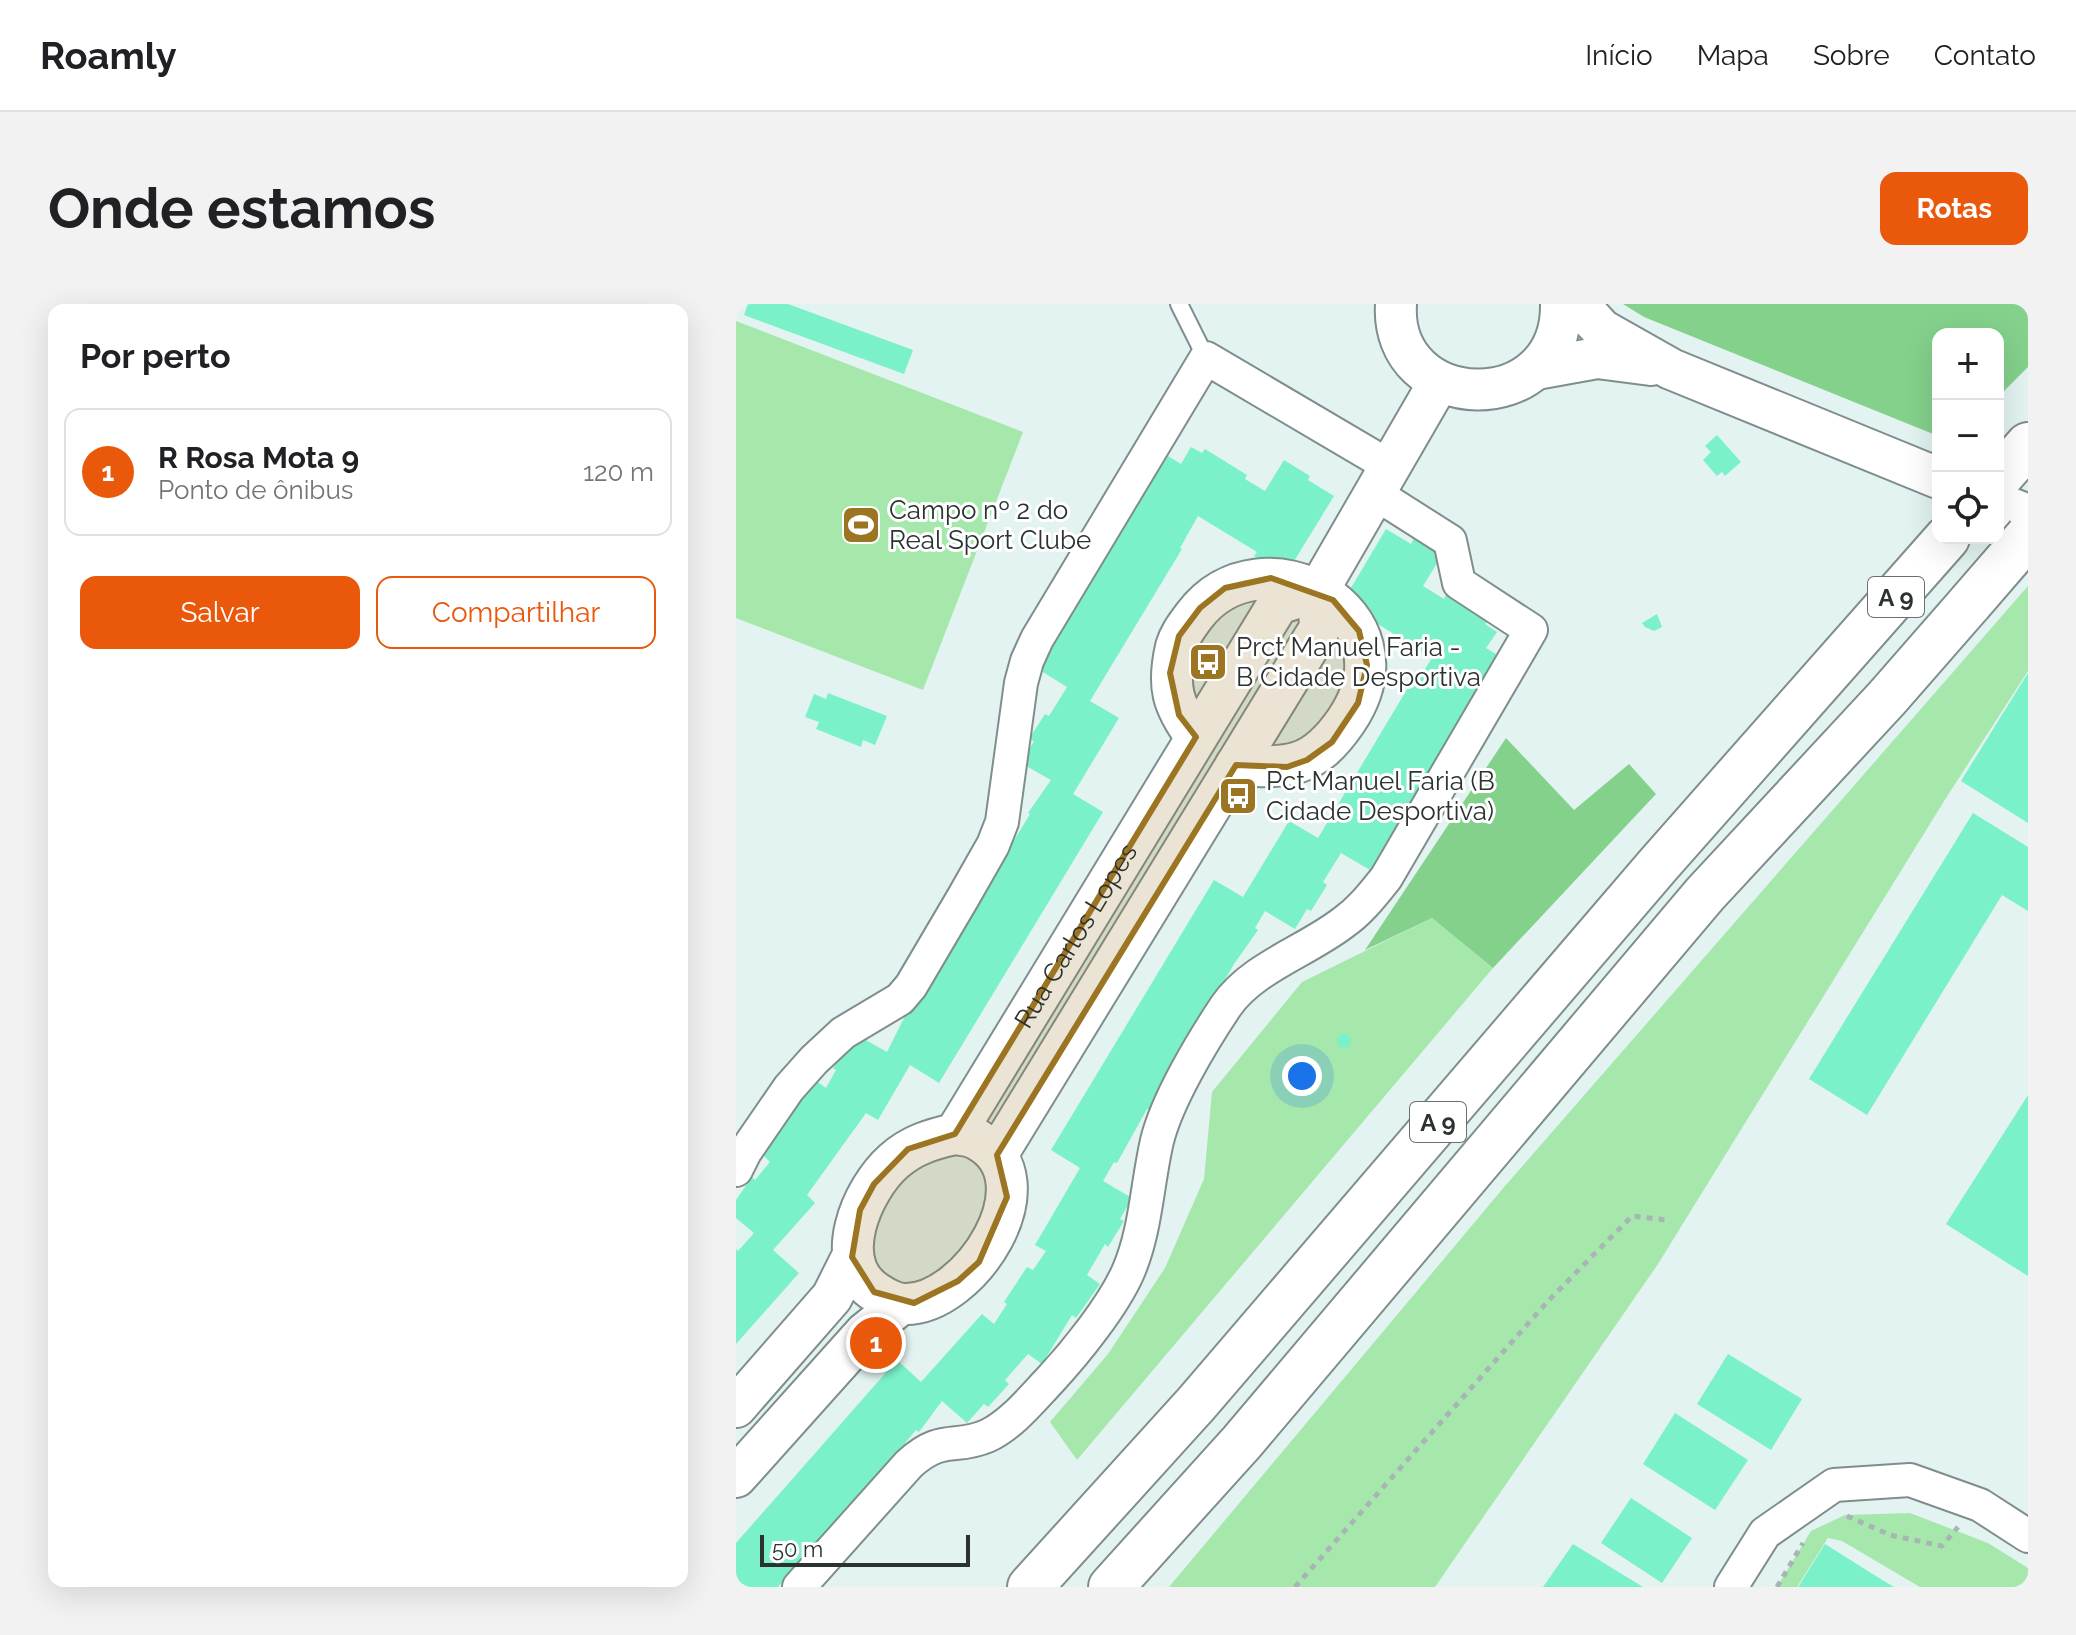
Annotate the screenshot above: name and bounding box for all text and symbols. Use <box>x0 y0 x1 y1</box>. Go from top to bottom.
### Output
text: Roamly <box>40 33 177 78</box>
text: Início <box>1585 39 1653 72</box>
text: Mapa <box>1697 39 1769 72</box>
text: Sobre <box>1813 39 1890 72</box>
text: Contato <box>1934 39 2036 72</box>
button: Rotas <box>1880 172 2028 245</box>
text: Onde estamos <box>48 175 435 241</box>
map controls <box>1932 328 2004 544</box>
button: + <box>1932 328 2004 400</box>
text: Por perto <box>80 336 231 376</box>
button: − <box>1932 400 2004 472</box>
text: R Rosa Mota 9 <box>158 440 359 475</box>
text: 1 <box>102 457 114 487</box>
text: 120 m <box>583 457 654 487</box>
button: locate <box>1932 472 2004 544</box>
text: Ponto de ônibus <box>158 475 353 505</box>
place label: Campo nº 2 do Real Sport Clube <box>889 495 1091 555</box>
sports icon: Campo nº 2 do Real Sport Clube <box>840 504 882 546</box>
button: Salvar <box>80 576 360 649</box>
button: Compartilhar <box>376 576 656 649</box>
road number: A 9 <box>1868 577 1924 617</box>
place label: Prct Manuel Faria - B Cidade Desportiva <box>1236 632 1481 692</box>
bus stop icon: Prct Manuel Faria - B Cidade Desportiva <box>1187 641 1229 683</box>
place label: Pct Manuel Faria (B Cidade Desportiva) <box>1266 766 1495 826</box>
bus stop icon: Pct Manuel Faria (B Cidade Desportiva) <box>1217 775 1259 817</box>
street label: Rua Carlos Lopes <box>1008 838 1143 1033</box>
your location <box>1282 1056 1322 1096</box>
road number: A 9 <box>1410 1102 1466 1142</box>
pin: 1 <box>850 1313 902 1373</box>
scale bar <box>760 1531 970 1567</box>
text: 50 m <box>772 1536 823 1562</box>

